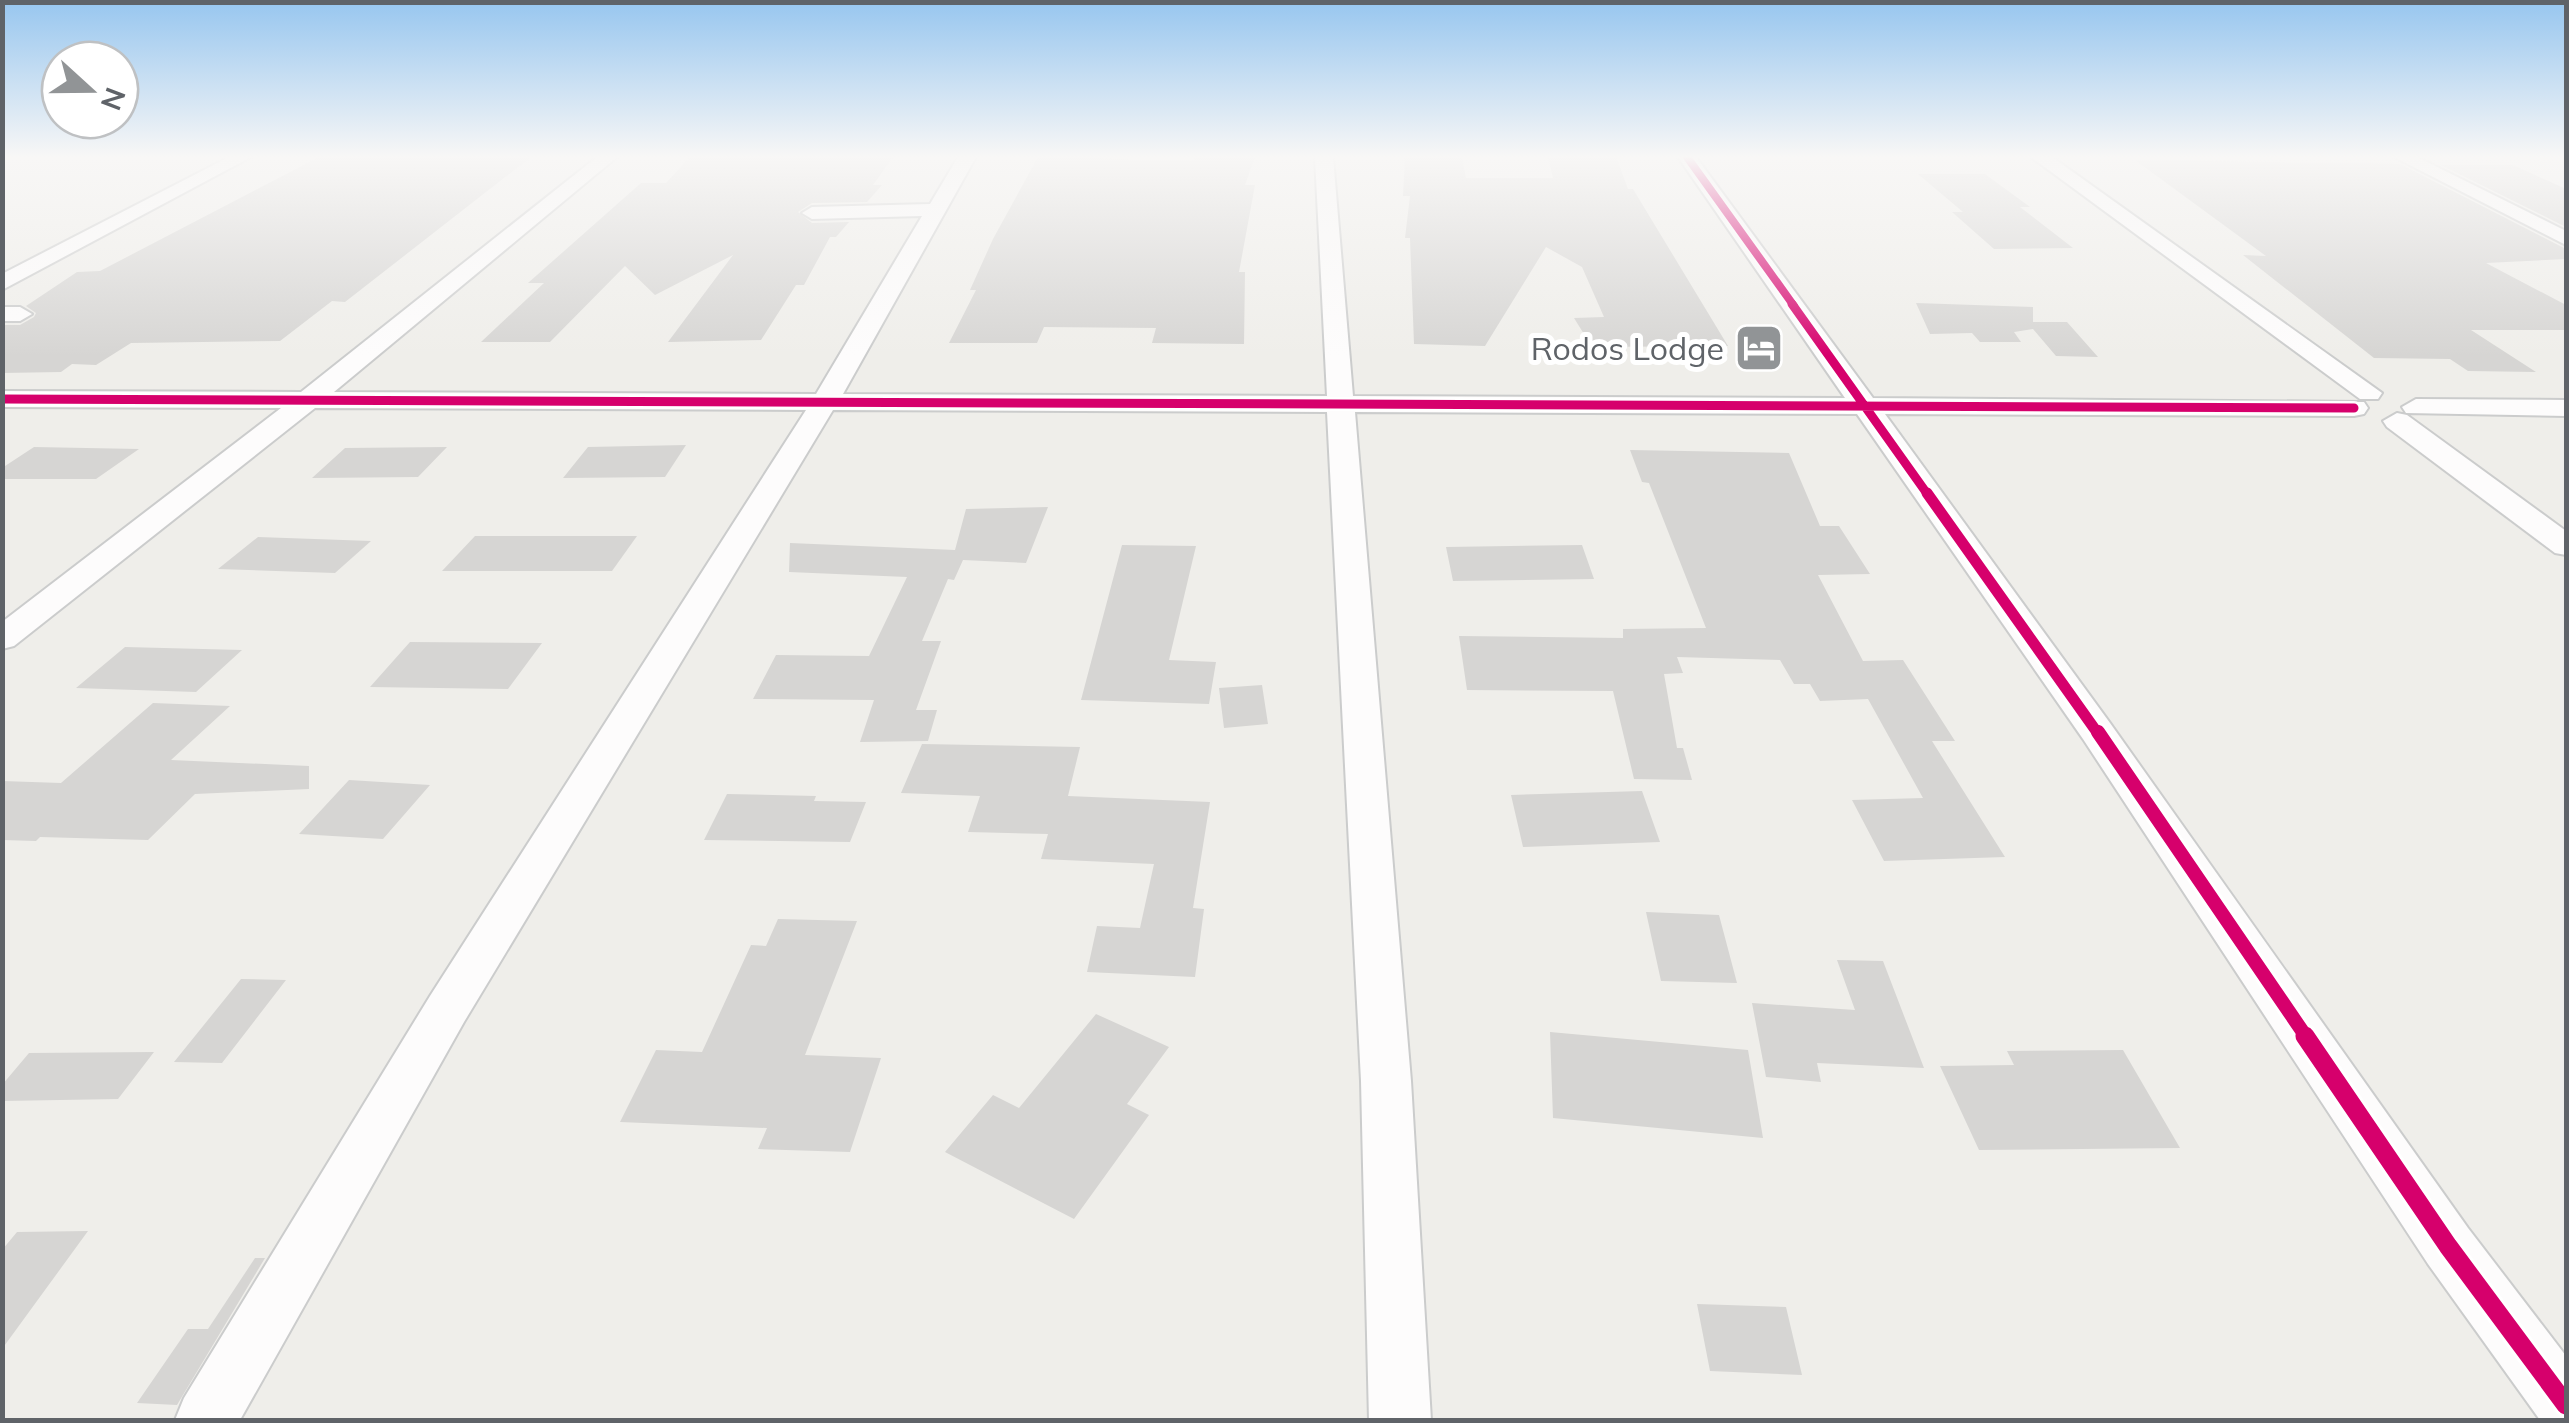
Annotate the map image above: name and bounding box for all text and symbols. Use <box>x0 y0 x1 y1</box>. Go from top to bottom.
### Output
north arrow <box>40 40 140 140</box>
text: N <box>94 83 134 115</box>
hotel icon: Rodos Lodge <box>1733 322 1785 374</box>
place label: Rodos Lodge <box>1531 328 1724 368</box>

